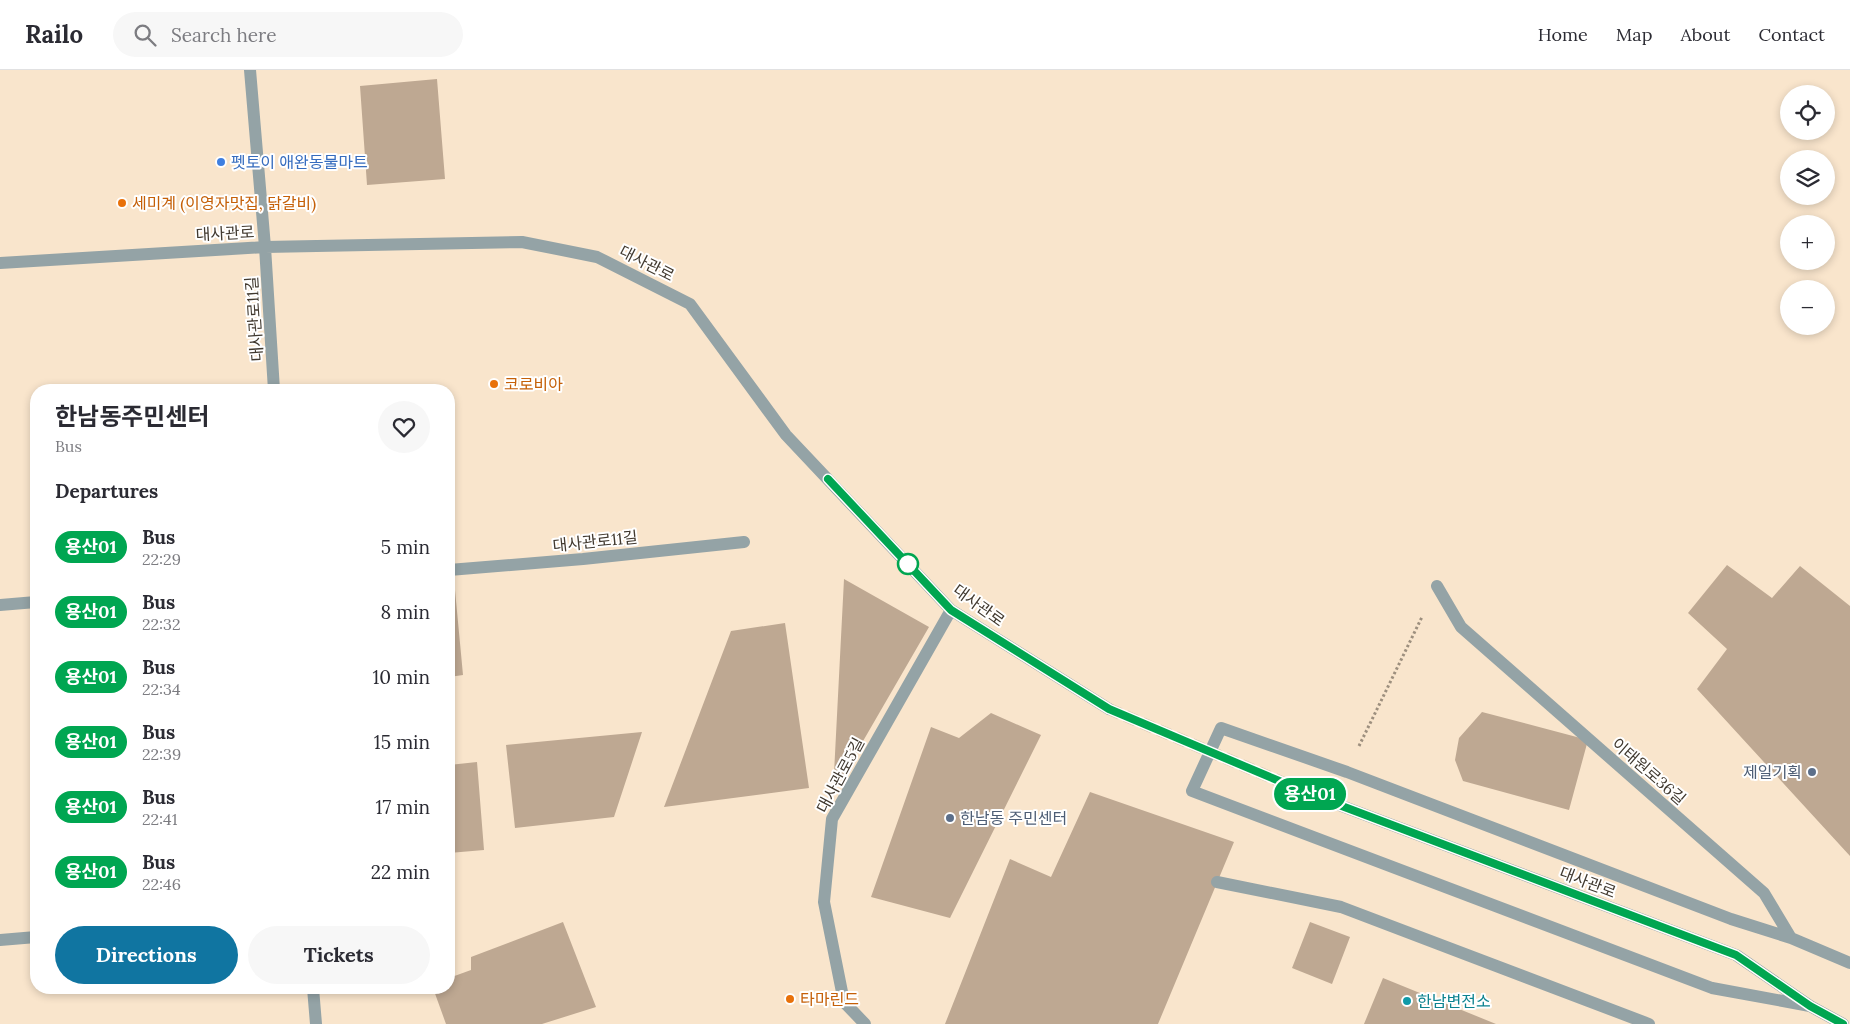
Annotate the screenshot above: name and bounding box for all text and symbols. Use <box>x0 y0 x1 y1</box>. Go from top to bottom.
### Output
search box <box>113 12 463 57</box>
text: Railo <box>25 19 83 50</box>
icon: search <box>131 21 159 49</box>
text: Search here <box>171 23 276 47</box>
text: Home <box>1538 23 1588 46</box>
text: Map <box>1616 23 1652 46</box>
text: About <box>1680 23 1730 46</box>
text: Contact <box>1758 23 1825 46</box>
map controls <box>1780 85 1835 335</box>
button: locate <box>1780 85 1835 140</box>
button: layers <box>1780 150 1835 205</box>
place label: 펫토이 애완동물마트 <box>231 152 368 172</box>
marker: 펫토이 애완동물마트 <box>215 156 227 168</box>
place label: 세미계 (이영자맛집, 닭갈비) <box>132 193 316 214</box>
marker: 세미계 (이영자맛집, 닭갈비) <box>116 197 128 209</box>
button: + <box>1780 215 1835 270</box>
street label: 대사관로 <box>195 221 255 245</box>
street label: 대사관로 <box>616 241 678 285</box>
street label: 대사관로11길 <box>241 276 267 362</box>
button: − <box>1780 280 1835 335</box>
place label: 코로비아 <box>504 374 563 394</box>
marker: 코로비아 <box>488 378 500 390</box>
text: 한남동주민센터 <box>55 401 210 432</box>
button: heart <box>378 401 430 453</box>
text: Bus <box>55 436 82 456</box>
text: Departures <box>55 479 158 503</box>
text: Bus <box>142 525 175 549</box>
street label: 대사관로11길 <box>552 527 638 555</box>
text: 용산01 <box>65 535 117 558</box>
text: 5 min <box>381 535 430 559</box>
text: 22:29 <box>142 549 181 569</box>
unlabelled marker <box>897 553 919 575</box>
street label: 대사관로 <box>949 580 1009 631</box>
text: Bus <box>142 590 175 614</box>
text: 용산01 <box>65 600 117 623</box>
text: 8 min <box>380 600 430 624</box>
text: 22:32 <box>142 614 181 634</box>
text: Bus <box>142 655 175 679</box>
text: 용산01 <box>65 665 117 688</box>
text: 10 min <box>372 665 430 689</box>
text: 22:34 <box>142 679 181 699</box>
text: Bus <box>142 720 175 744</box>
text: 용산01 <box>65 730 117 753</box>
text: 15 min <box>374 730 430 754</box>
street label: 이태원로36길 <box>1608 733 1690 809</box>
street label: 대사관로5길 <box>812 734 868 816</box>
text: 22:39 <box>142 744 181 764</box>
place label: 제일기획 <box>1743 762 1802 782</box>
marker: 제일기획 <box>1806 766 1818 778</box>
line badge: 용산01 <box>1275 778 1345 810</box>
text: 용산01 <box>1284 782 1336 805</box>
text: Bus <box>142 785 175 809</box>
text: 용산01 <box>65 795 117 818</box>
text: 17 min <box>375 795 430 819</box>
place label: 한남동 주민센터 <box>960 808 1067 828</box>
text: 22:41 <box>142 809 178 829</box>
marker: 한남동 주민센터 <box>944 812 956 824</box>
text: Bus <box>142 850 175 874</box>
text: 용산01 <box>65 860 117 883</box>
text: 22 min <box>371 860 430 884</box>
street label: 대사관로 <box>1557 862 1619 902</box>
text: 22:46 <box>142 874 181 894</box>
button: Directions <box>55 926 238 984</box>
button: Tickets <box>248 926 430 984</box>
place label: 타마린드 <box>800 989 859 1009</box>
place label: 한남변전소 <box>1417 991 1491 1011</box>
marker: 타마린드 <box>784 993 796 1005</box>
marker: 한남변전소 <box>1401 995 1413 1007</box>

